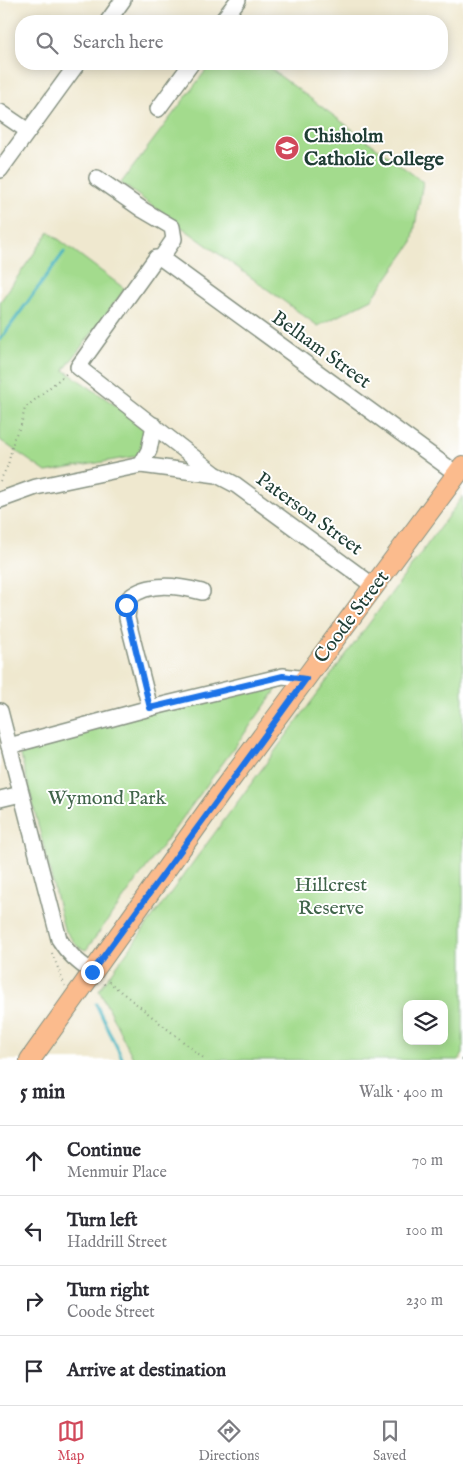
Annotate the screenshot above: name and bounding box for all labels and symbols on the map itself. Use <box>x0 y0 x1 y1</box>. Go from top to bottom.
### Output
place label: Chisholm Catholic College <box>304 124 445 172</box>
school or university icon: Chisholm Catholic College <box>274 135 300 161</box>
street label: Belham Street <box>266 306 376 394</box>
street label: Paterson Street <box>251 467 367 561</box>
street label: Coode Street <box>309 566 395 668</box>
route start <box>115 594 138 617</box>
park label: Wymond Park <box>48 786 167 811</box>
park label: Hillcrest Reserve <box>295 873 367 921</box>
route end <box>81 961 104 984</box>

